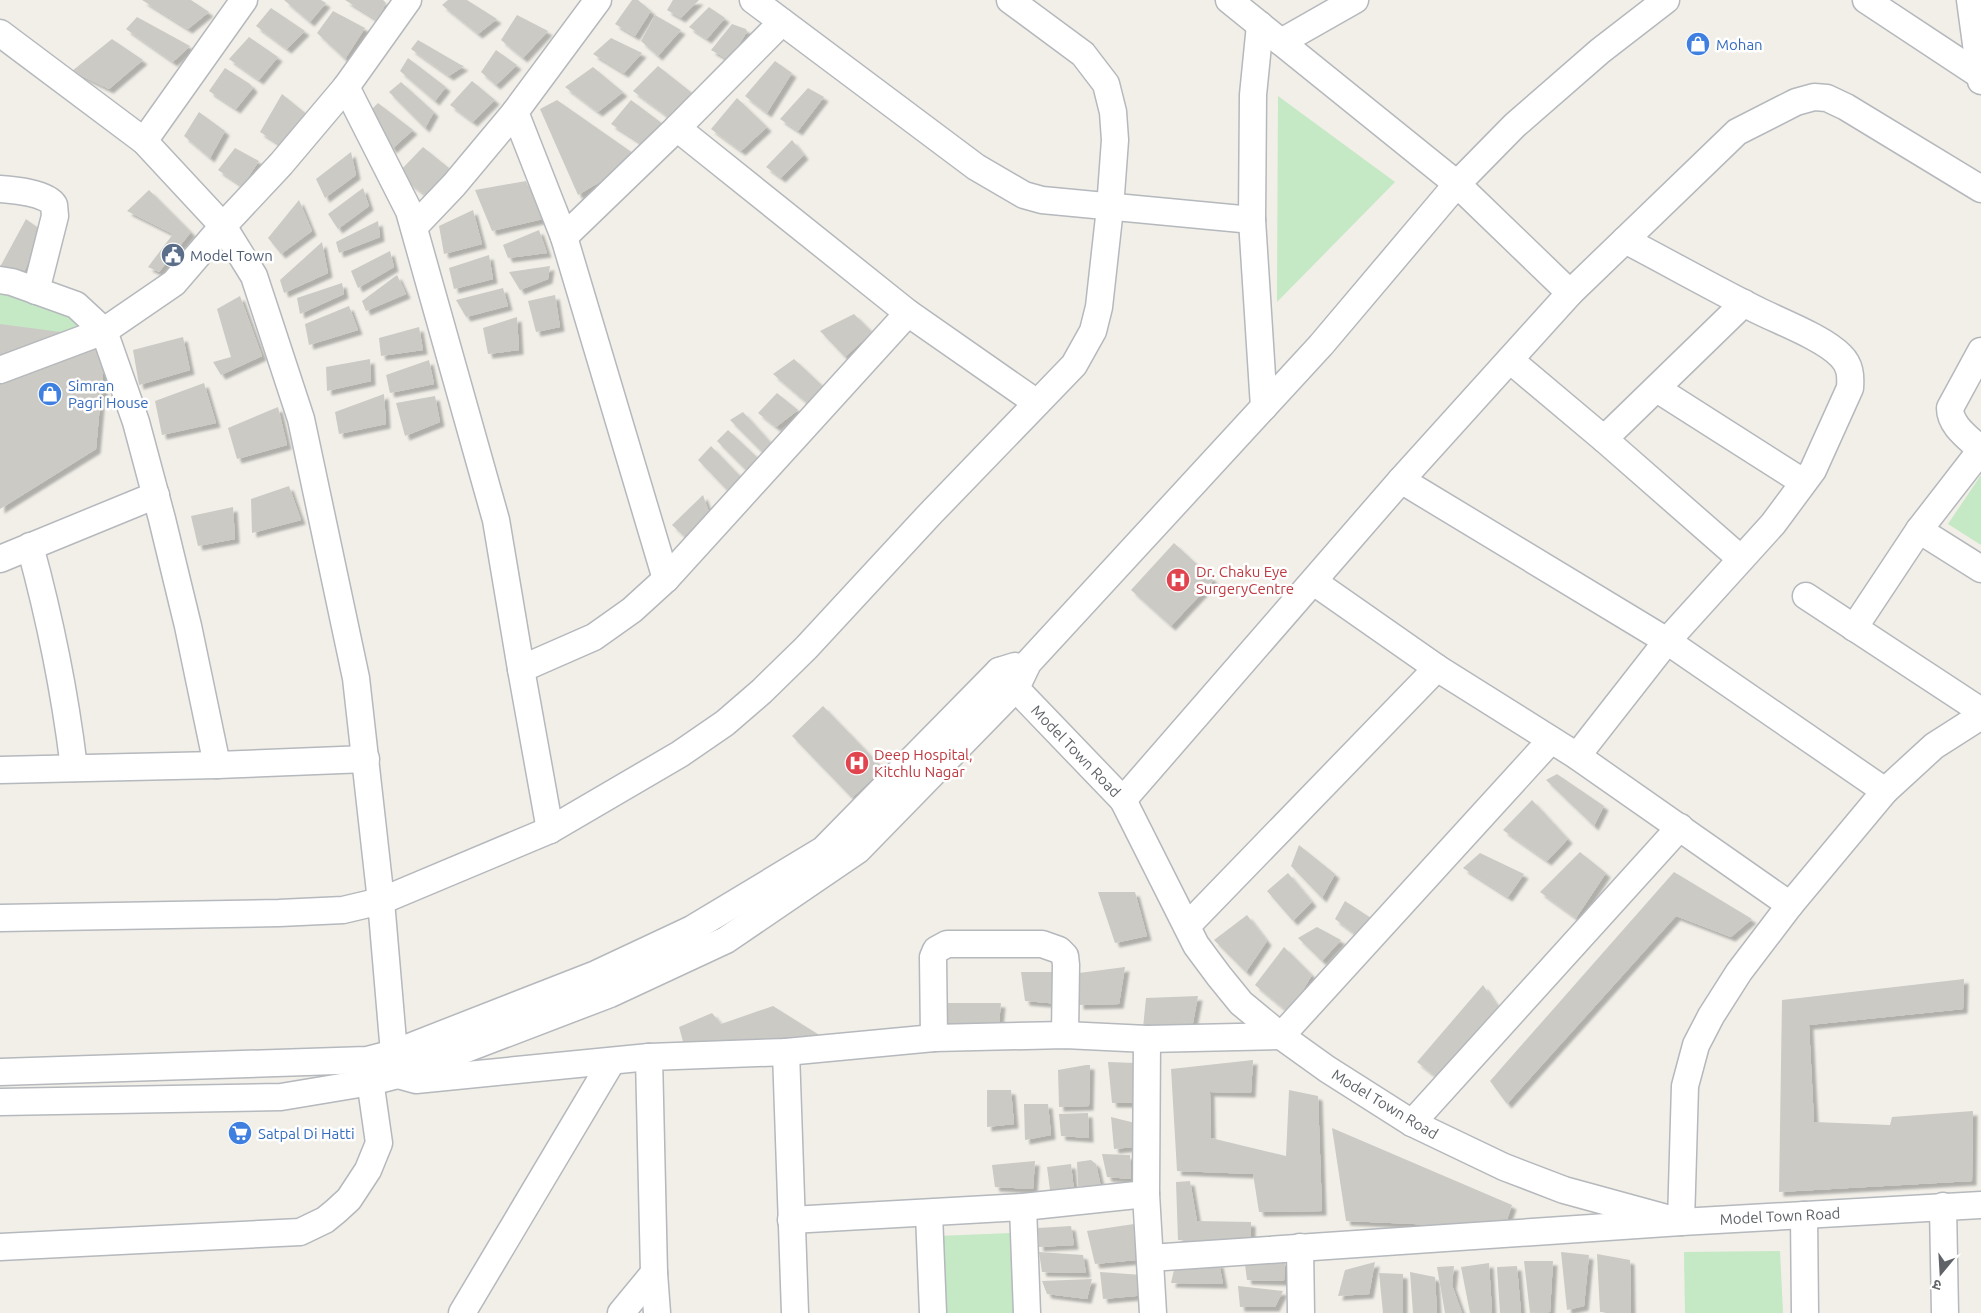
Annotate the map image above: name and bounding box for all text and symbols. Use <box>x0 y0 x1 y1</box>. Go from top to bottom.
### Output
shop icon: Mohan <box>1685 31 1711 57</box>
place label: Mohan <box>1716 36 1763 53</box>
public building icon: Model Town <box>160 242 186 268</box>
place label: Model Town <box>190 247 273 264</box>
place label: Simran Pagri House <box>68 377 149 411</box>
shop icon: Simran Pagri House <box>37 381 63 407</box>
place label: Dr. Chaku Eye SurgeryCentre <box>1196 563 1294 597</box>
hospital icon: Dr. Chaku Eye SurgeryCentre <box>1165 567 1191 593</box>
street label: Model Town Road <box>1028 702 1124 800</box>
place label: Deep Hospital, Kitchlu Nagar <box>874 746 973 780</box>
hospital icon: Deep Hospital, Kitchlu Nagar <box>844 750 870 776</box>
street label: Model Town Road <box>1329 1066 1441 1142</box>
supermarket icon: Satpal Di Hatti <box>227 1120 253 1146</box>
place label: Satpal Di Hatti <box>258 1125 355 1142</box>
street label: Model Town Road <box>1719 1204 1841 1228</box>
north arrow <box>1916 1248 1966 1298</box>
text: उ <box>1930 1276 1943 1294</box>

